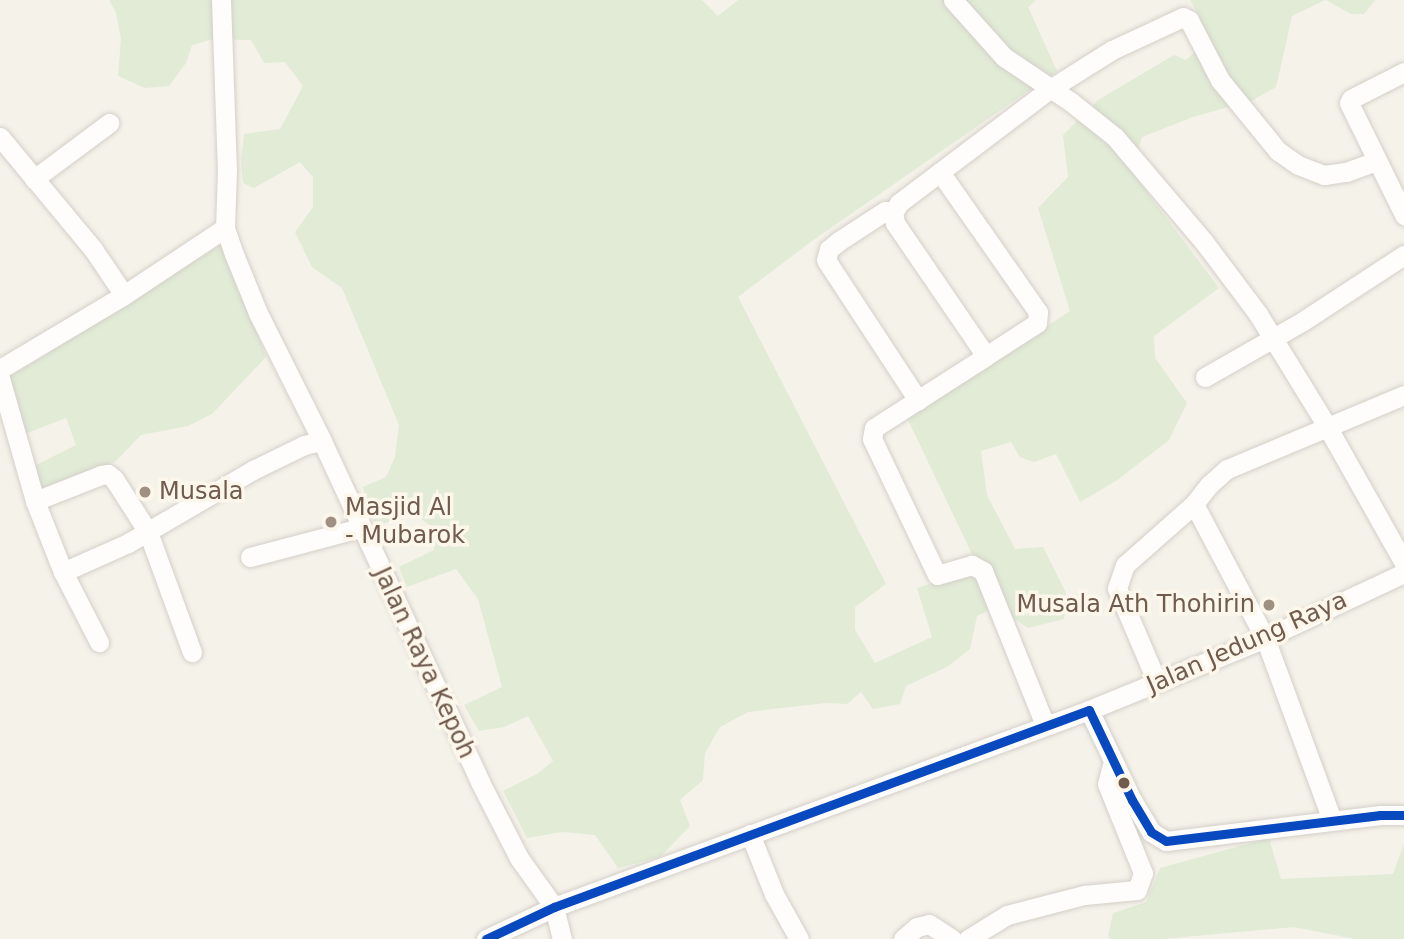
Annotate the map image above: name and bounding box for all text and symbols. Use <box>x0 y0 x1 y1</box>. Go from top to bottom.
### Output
place label: Musala <box>159 478 244 506</box>
marker: Musala <box>137 484 153 500</box>
place label: Masjid Al - Mubarok <box>345 494 465 550</box>
marker: Masjid Al - Mubarok <box>323 514 339 530</box>
street label: Jalan Raya Kepoh <box>367 563 481 763</box>
street label: Jalan Jedung Raya <box>1142 586 1352 700</box>
place label: Musala Ath Thohirin <box>1016 591 1255 619</box>
marker: Musala Ath Thohirin <box>1261 597 1277 613</box>
unlabelled marker <box>1117 776 1131 790</box>

